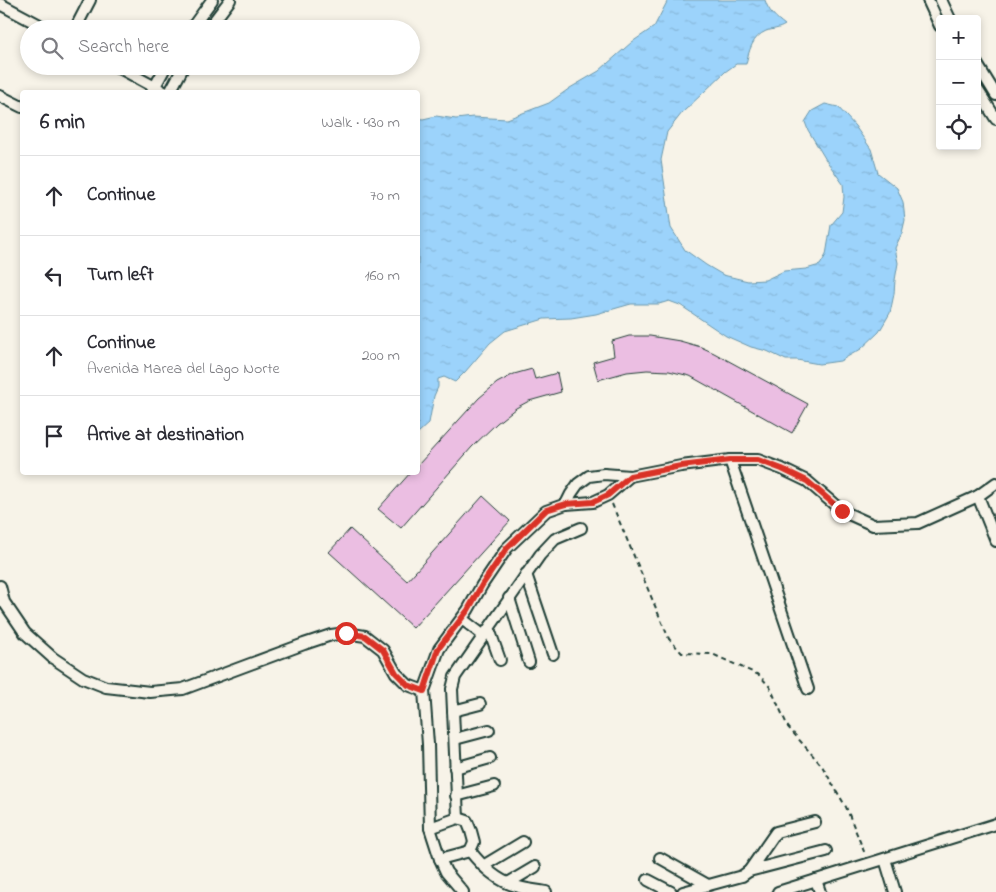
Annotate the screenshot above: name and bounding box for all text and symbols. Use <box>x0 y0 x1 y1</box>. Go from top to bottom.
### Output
map controls <box>936 15 981 150</box>
button: + <box>936 15 981 60</box>
search box <box>20 20 420 75</box>
icon: search <box>38 34 66 62</box>
text: Search here <box>78 34 169 61</box>
button: − <box>936 60 981 105</box>
button: locate <box>936 105 981 150</box>
text: 6 min <box>40 108 85 138</box>
text: Walk · 430 m <box>321 111 400 135</box>
icon: ahead <box>40 182 68 210</box>
text: Continue <box>87 182 155 209</box>
text: 70 m <box>370 184 400 208</box>
icon: left <box>40 262 68 290</box>
text: Turn left <box>87 262 154 289</box>
text: 160 m <box>365 264 400 288</box>
text: Continue <box>87 330 155 357</box>
icon: ahead <box>40 342 68 370</box>
text: 200 m <box>362 344 400 368</box>
text: Avenida Marea del Lago Norte <box>87 357 280 381</box>
icon: arrive <box>40 422 68 450</box>
text: Arrive at destination <box>87 422 244 449</box>
route end <box>831 500 854 523</box>
route start <box>335 622 358 645</box>

